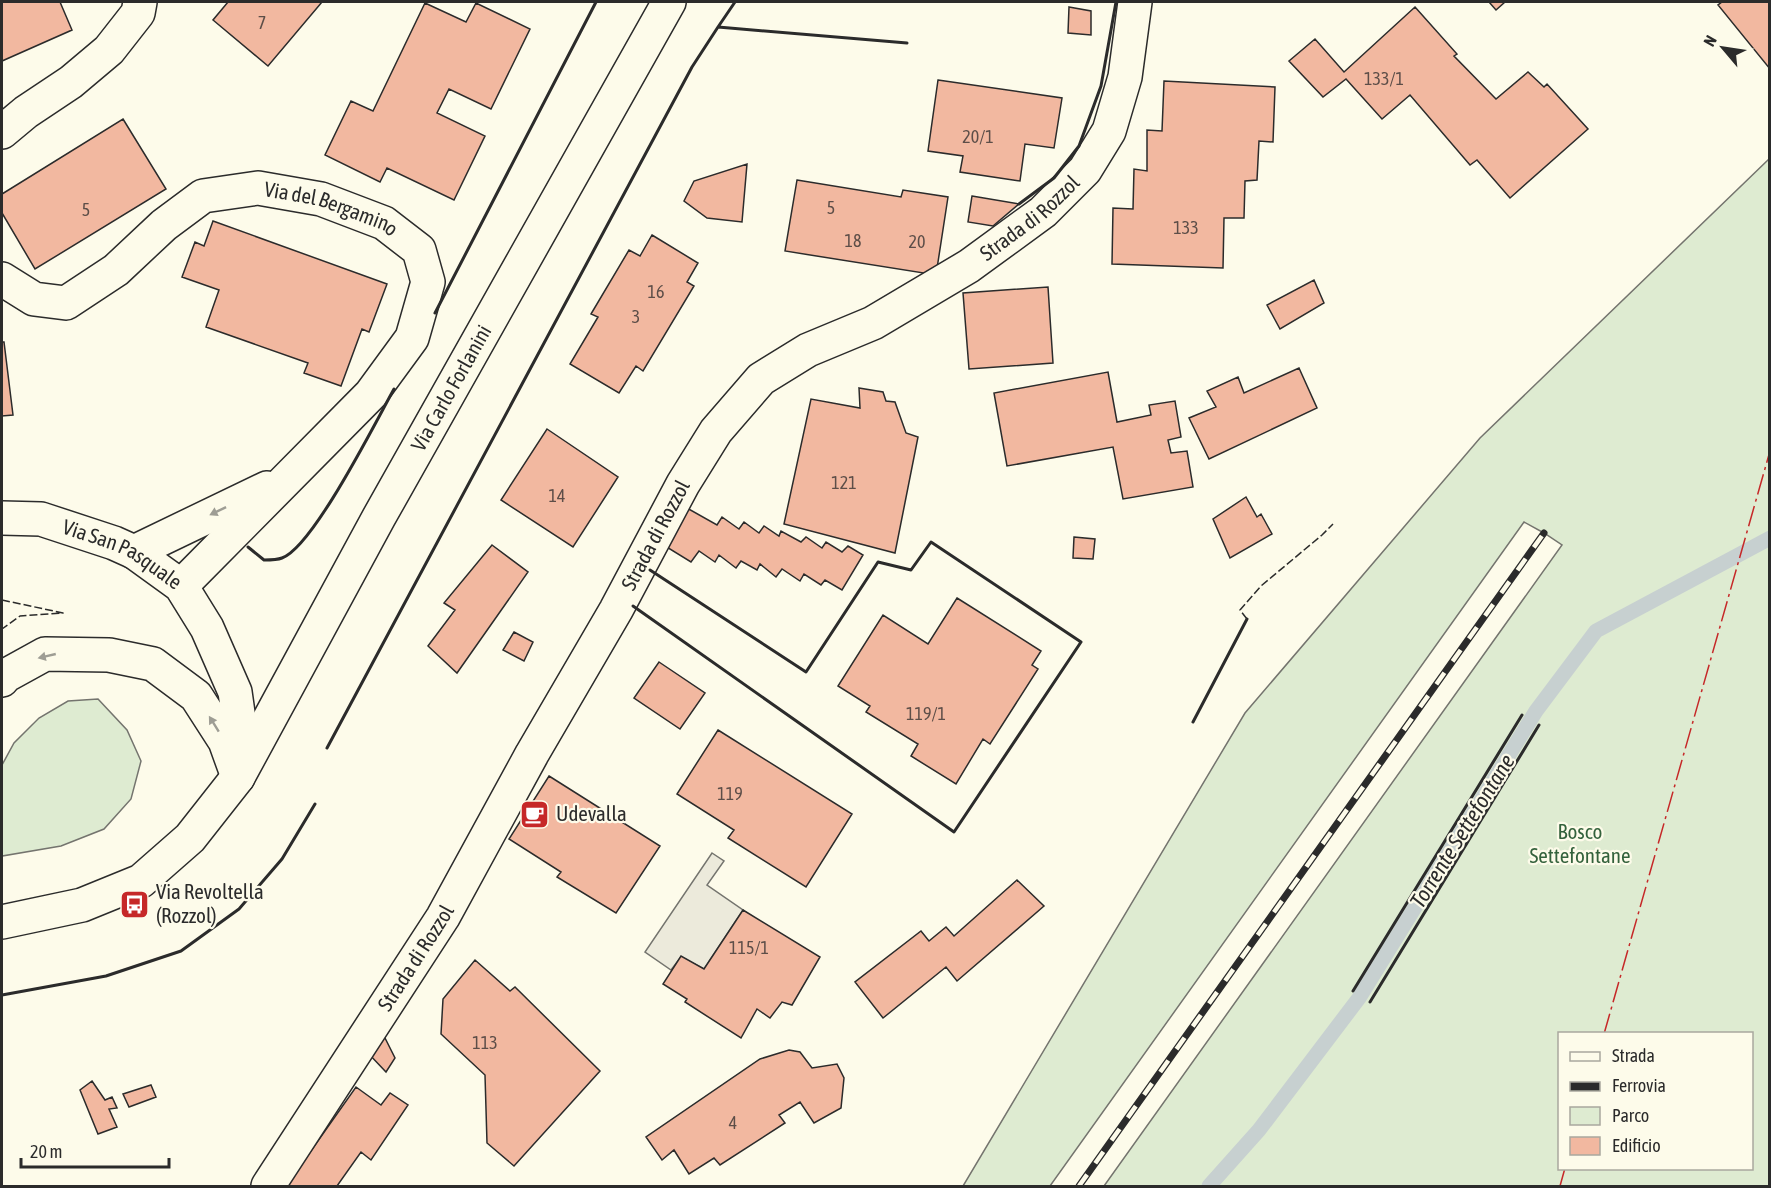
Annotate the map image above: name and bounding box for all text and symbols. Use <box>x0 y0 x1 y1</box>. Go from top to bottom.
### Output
house number: 7 <box>258 12 266 33</box>
north arrow <box>1693 18 1753 78</box>
text: N <box>1700 32 1720 49</box>
house number: 133/1 <box>1364 68 1404 89</box>
house number: 20/1 <box>962 126 994 147</box>
street label: Strada di Rozzol <box>975 170 1084 265</box>
street label: Via del Bergamino <box>262 176 403 241</box>
house number: 5 <box>827 197 835 218</box>
house number: 5 <box>82 199 90 220</box>
house number: 133 <box>1173 217 1199 238</box>
house number: 18 <box>845 230 861 251</box>
house number: 20 <box>909 231 925 252</box>
house number: 16 <box>648 281 664 302</box>
house number: 3 <box>632 306 640 327</box>
street label: Via Carlo Forlanini <box>406 320 496 455</box>
house number: 121 <box>831 472 857 493</box>
street label: Strada di Rozzol <box>616 475 694 594</box>
house number: 14 <box>549 485 565 506</box>
one-way arrow <box>210 507 227 516</box>
street label: Via San Pasquale <box>60 514 187 594</box>
one-way arrow <box>37 652 56 661</box>
house number: 119/1 <box>906 703 946 724</box>
one-way arrow <box>208 716 219 732</box>
water label: Torrente Settefontane <box>1404 749 1520 913</box>
house number: 119 <box>717 783 743 804</box>
cafe icon: Udevalla <box>519 798 551 830</box>
place label: Udevalla <box>556 801 627 825</box>
park label: Bosco Settefontane <box>1529 819 1631 867</box>
place label: Via Revoltella (Rozzol) <box>156 879 264 927</box>
bus stop icon: Via Revoltella (Rozzol) <box>119 888 151 920</box>
street label: Strada di Rozzol <box>372 900 458 1015</box>
house number: 115/1 <box>729 937 769 958</box>
house number: 113 <box>472 1032 498 1053</box>
legend <box>1558 1032 1753 1170</box>
text: Strada <box>1612 1045 1655 1066</box>
text: Ferrovia <box>1612 1075 1666 1096</box>
text: Parco <box>1612 1105 1649 1126</box>
house number: 4 <box>729 1112 737 1133</box>
scale bar <box>21 1131 170 1169</box>
text: Edificio <box>1612 1135 1661 1156</box>
text: 20 m <box>30 1141 62 1162</box>

